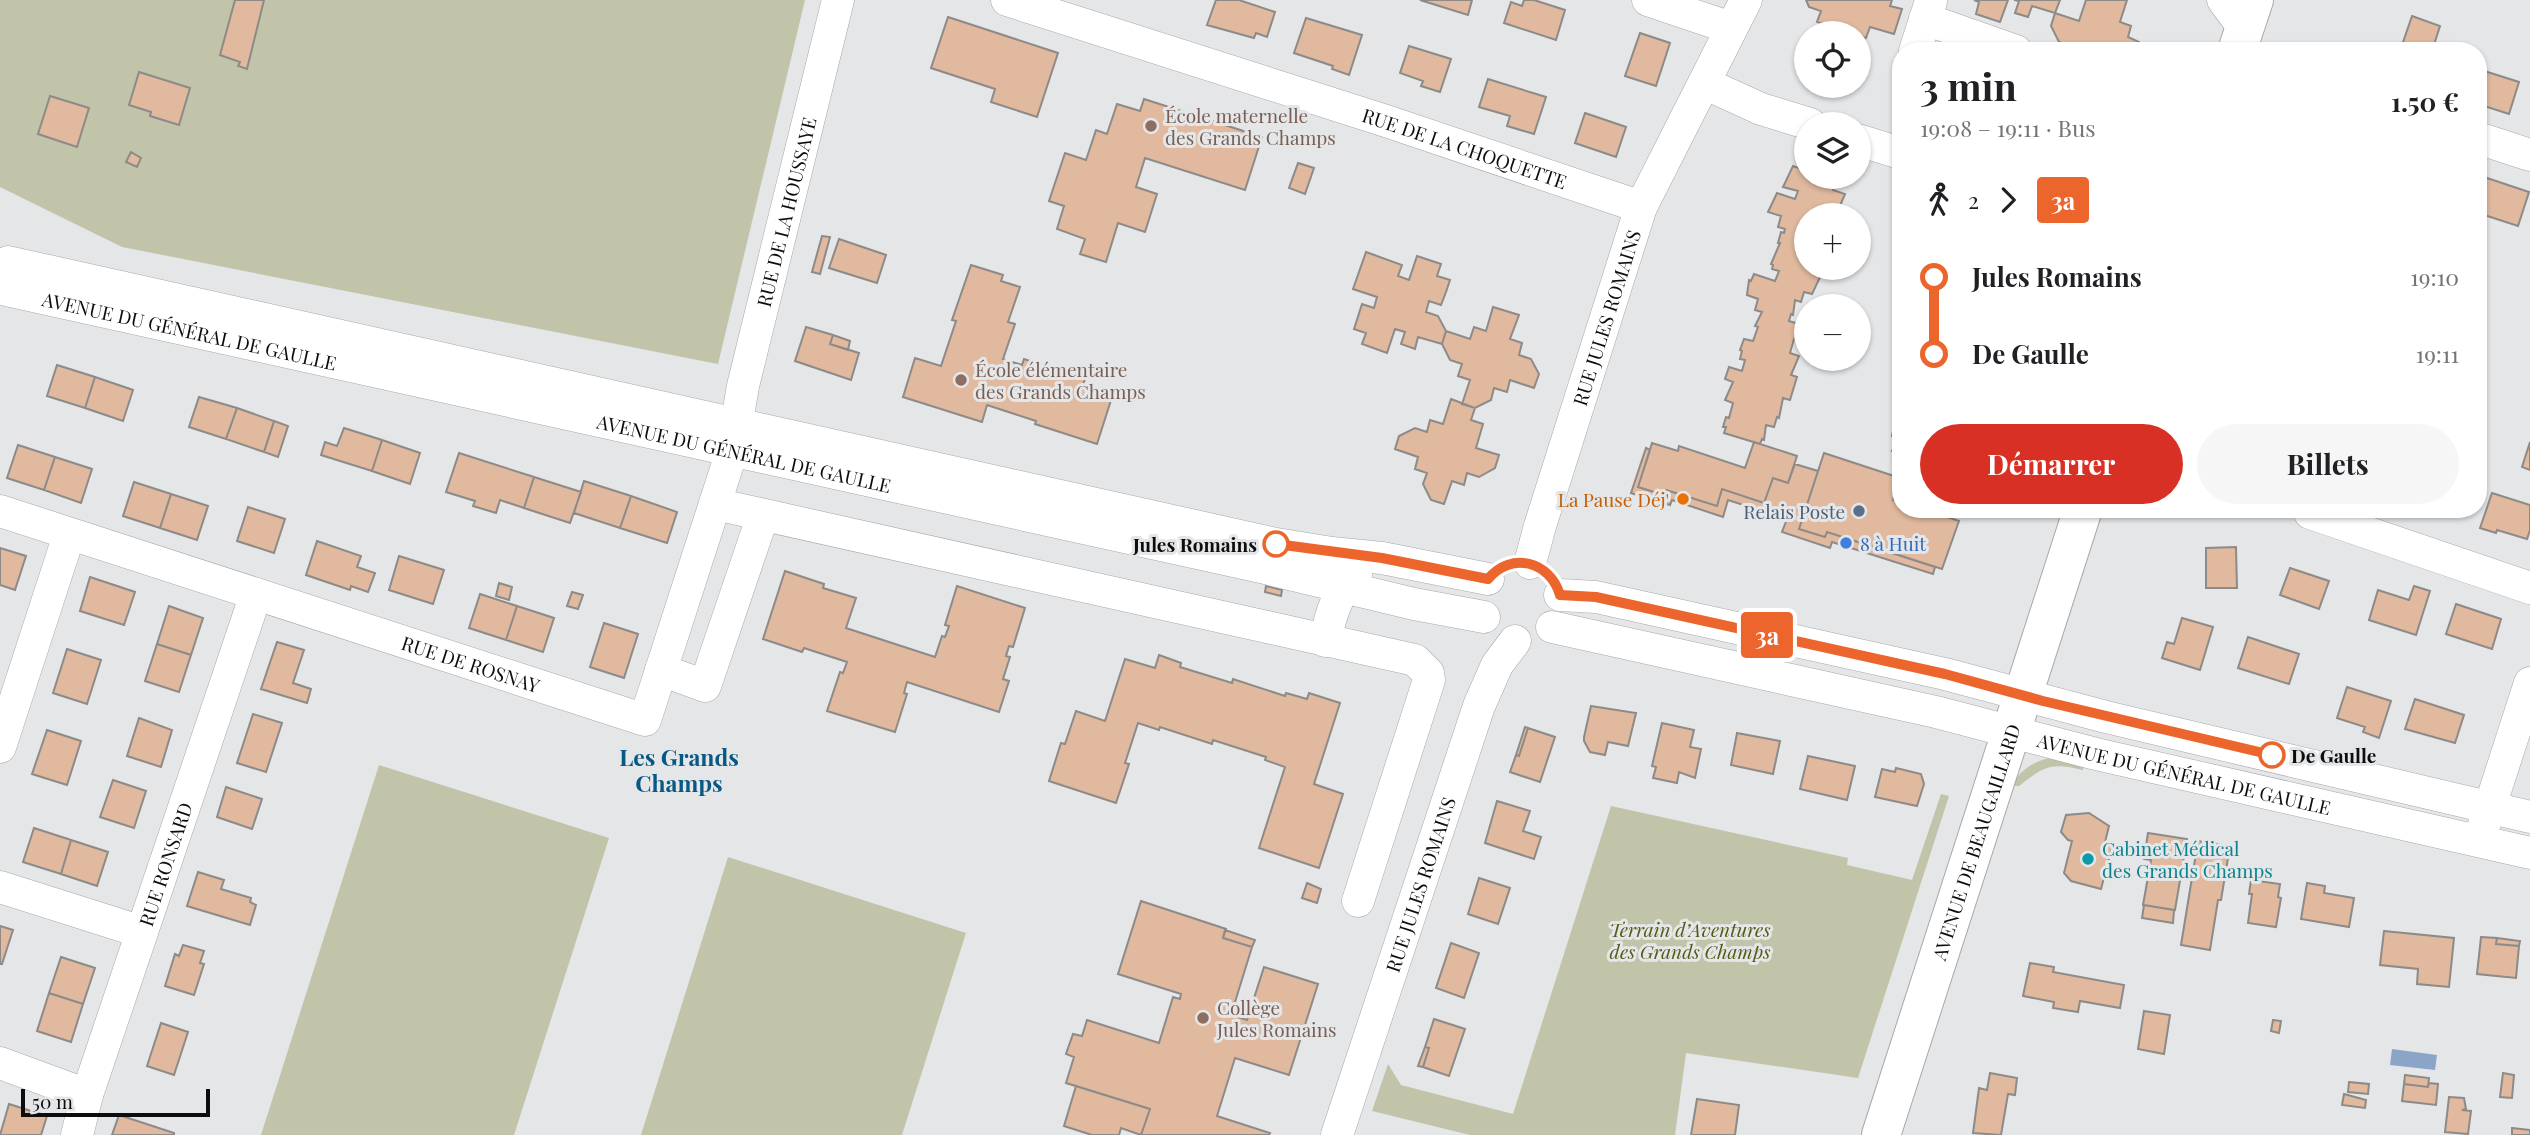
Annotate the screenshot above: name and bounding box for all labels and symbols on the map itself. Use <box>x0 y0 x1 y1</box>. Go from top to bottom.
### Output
street label: RUE DE LA CHOQUETTE <box>1359 101 1571 194</box>
place label: École maternelle des Grands Champs <box>1165 102 1336 150</box>
street label: RUE DE LA HOUSSAYE <box>750 114 822 310</box>
marker: École maternelle des Grands Champs <box>1143 118 1159 134</box>
street label: RUE JULES ROMAINS <box>1566 226 1646 409</box>
street label: AVENUE DU GÉNÉRAL DE GAULLE <box>39 285 339 376</box>
place label: École élémentaire des Grands Champs <box>975 356 1146 404</box>
marker: École élémentaire des Grands Champs <box>953 372 969 388</box>
street label: AVENUE DU GÉNÉRAL DE GAULLE <box>594 408 894 498</box>
place label: La Pause Déj' <box>1558 486 1669 512</box>
marker: La Pause Déj' <box>1675 491 1691 507</box>
place label: Relais Poste <box>1743 498 1845 524</box>
marker: Relais Poste <box>1851 503 1867 519</box>
place label: 8 à Huit <box>1860 530 1926 556</box>
place label: Jules Romains <box>1132 531 1257 557</box>
marker: Jules Romains <box>1263 531 1289 557</box>
marker: 8 à Huit <box>1838 535 1854 551</box>
line badge: 3a <box>1736 612 1798 658</box>
street label: RUE DE ROSNAY <box>399 629 544 698</box>
street label: AVENUE DE BEAUGAILLARD <box>1925 720 2026 964</box>
street label: AVENUE DU GÉNÉRAL DE GAULLE <box>2034 726 2333 820</box>
district label: Les Grands Champs <box>619 741 739 798</box>
marker: De Gaulle <box>2259 742 2285 768</box>
place label: De Gaulle <box>2291 742 2376 768</box>
street label: RUE JULES ROMAINS <box>1379 793 1461 975</box>
street label: RUE RONSARD <box>132 799 198 929</box>
place label: Cabinet Médical des Grands Champs <box>2102 835 2273 883</box>
marker: Cabinet Médical des Grands Champs <box>2080 851 2096 867</box>
park label: Terrain d’Aventures des Grands Champs <box>1610 916 1770 964</box>
place label: Collège Jules Romains <box>1216 994 1337 1042</box>
marker: Collège Jules Romains <box>1195 1010 1211 1026</box>
scale bar <box>21 1086 210 1118</box>

